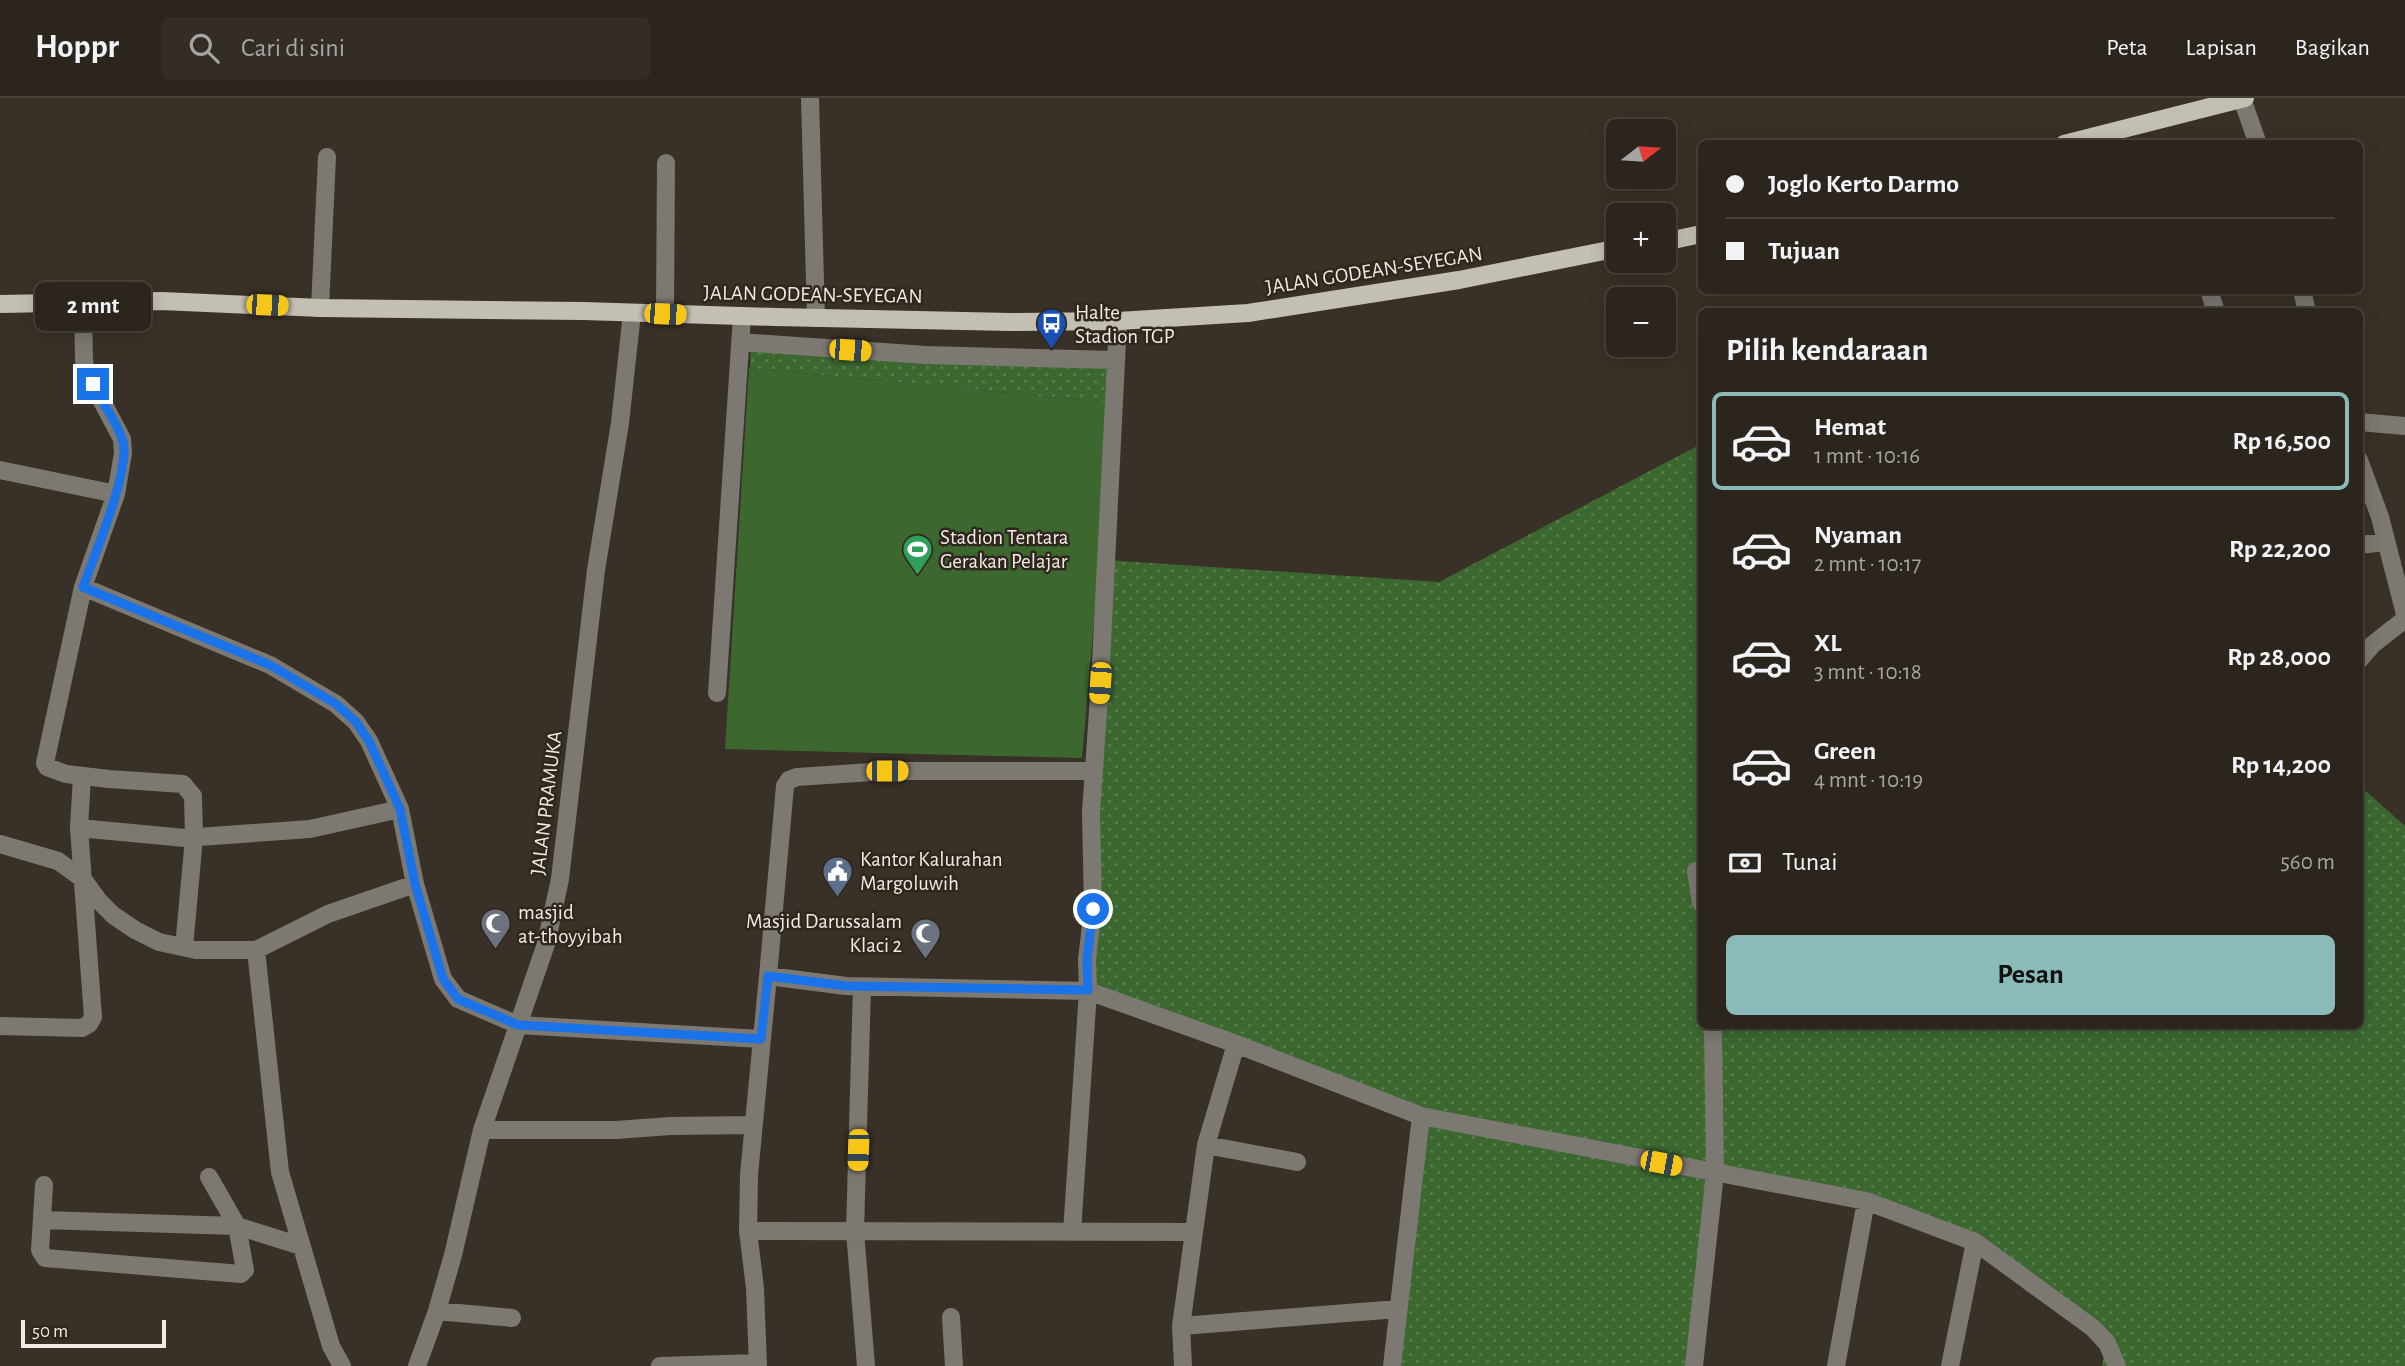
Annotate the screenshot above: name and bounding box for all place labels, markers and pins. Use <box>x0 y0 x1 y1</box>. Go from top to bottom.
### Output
place label: Halte Stadion TGP <box>1075 302 1175 347</box>
bus stop icon: Halte Stadion TGP <box>1035 307 1069 351</box>
place label: Stadion Tentara Gerakan Pelajar <box>940 527 1069 572</box>
sports icon: Stadion Tentara Gerakan Pelajar <box>900 532 934 576</box>
place label: Kantor Kalurahan Margoluwih <box>860 849 1003 894</box>
public building icon: Kantor Kalurahan Margoluwih <box>820 854 854 898</box>
place label: masjid at-thoyyibah <box>518 902 623 947</box>
mosque icon: masjid at-thoyyibah <box>478 907 512 951</box>
place label: Masjid Darussalam Klaci 2 <box>746 911 902 956</box>
mosque icon: Masjid Darussalam Klaci 2 <box>908 916 942 960</box>

